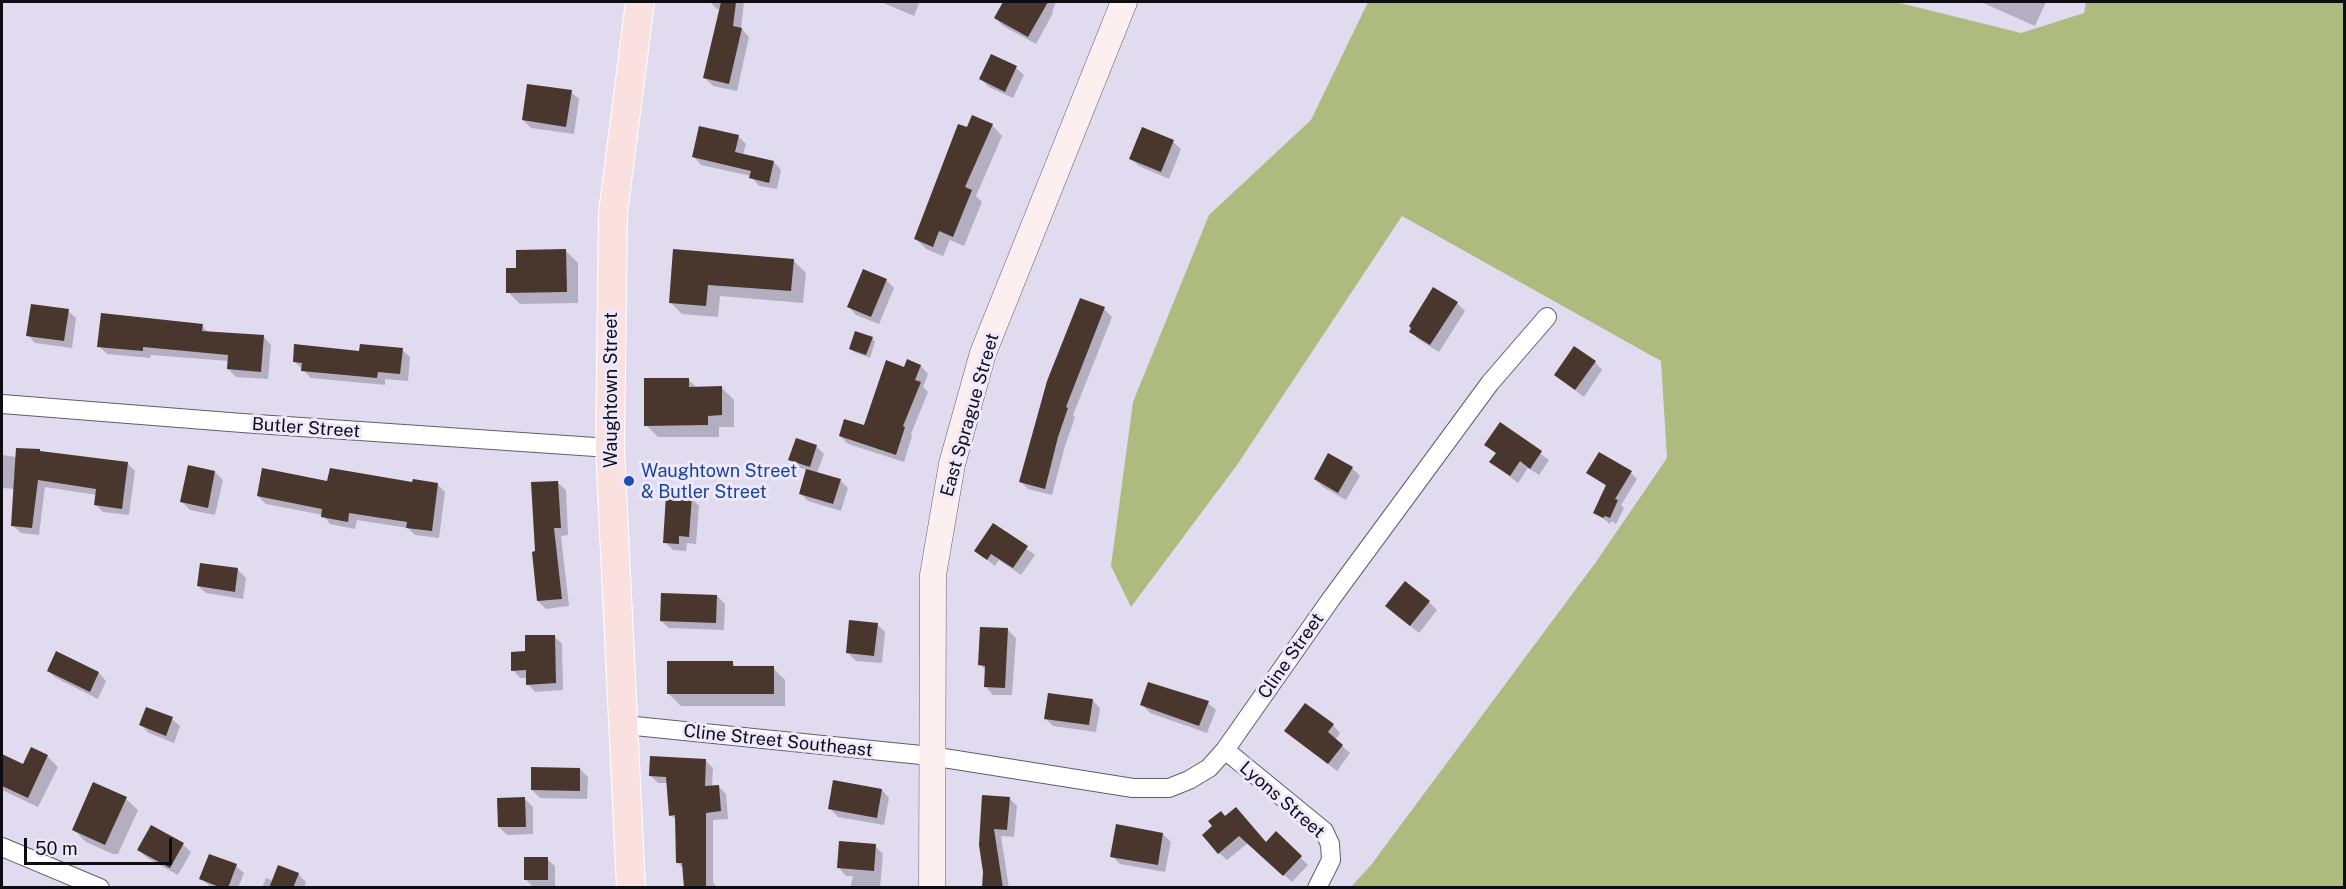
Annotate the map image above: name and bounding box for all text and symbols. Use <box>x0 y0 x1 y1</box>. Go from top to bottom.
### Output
street label: Waughtown Street <box>600 312 622 468</box>
street label: East Sprague Street <box>936 331 1004 499</box>
street label: Butler Street <box>251 413 361 443</box>
place label: Waughtown Street & Butler Street <box>641 460 797 502</box>
marker: Waughtown Street & Butler Street <box>622 474 636 488</box>
street label: Cline Street <box>1254 609 1328 703</box>
street label: Cline Street Southeast <box>682 720 874 762</box>
street label: Lyons Street <box>1235 757 1329 843</box>
scale bar <box>27 826 176 864</box>
text: 50 m <box>35 838 78 859</box>

